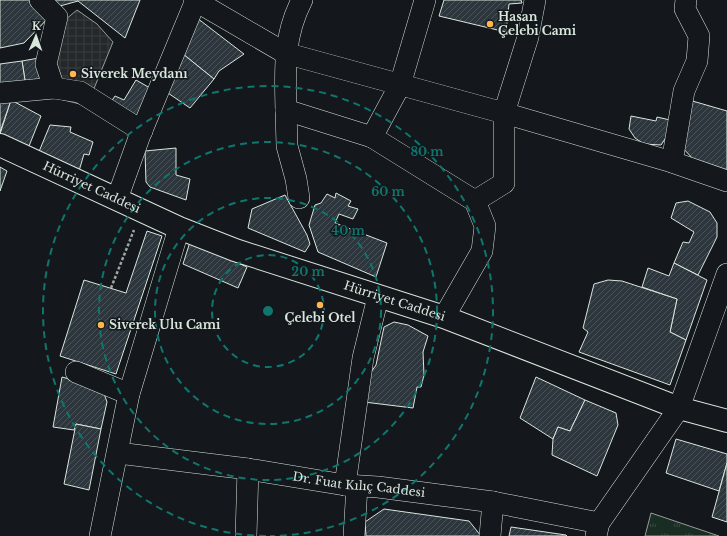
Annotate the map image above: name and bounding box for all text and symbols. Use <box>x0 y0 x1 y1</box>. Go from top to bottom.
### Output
place label: Hasan Çelebi Cami <box>498 9 577 38</box>
north arrow <box>16 16 56 56</box>
text: K <box>32 19 42 33</box>
marker: Hasan Çelebi Cami <box>485 19 495 29</box>
place label: Siverek Meydanı <box>81 66 188 81</box>
marker: Siverek Meydanı <box>68 69 78 79</box>
text: 80 m <box>410 144 444 159</box>
street label: Hürriyet Caddesi <box>41 158 143 216</box>
text: 60 m <box>371 184 406 199</box>
text: 40 m <box>331 223 365 238</box>
text: 20 m <box>291 264 325 279</box>
street label: Hürriyet Caddesi <box>342 277 447 324</box>
marker: Çelebi Otel <box>315 300 325 310</box>
centre of rings <box>261 304 275 318</box>
place label: Çelebi Otel <box>285 310 356 325</box>
place label: Siverek Ulu Cami <box>109 317 221 332</box>
marker: Siverek Ulu Cami <box>96 320 106 330</box>
street label: Dr. Fuat Kılıç Caddesi <box>291 468 426 500</box>

